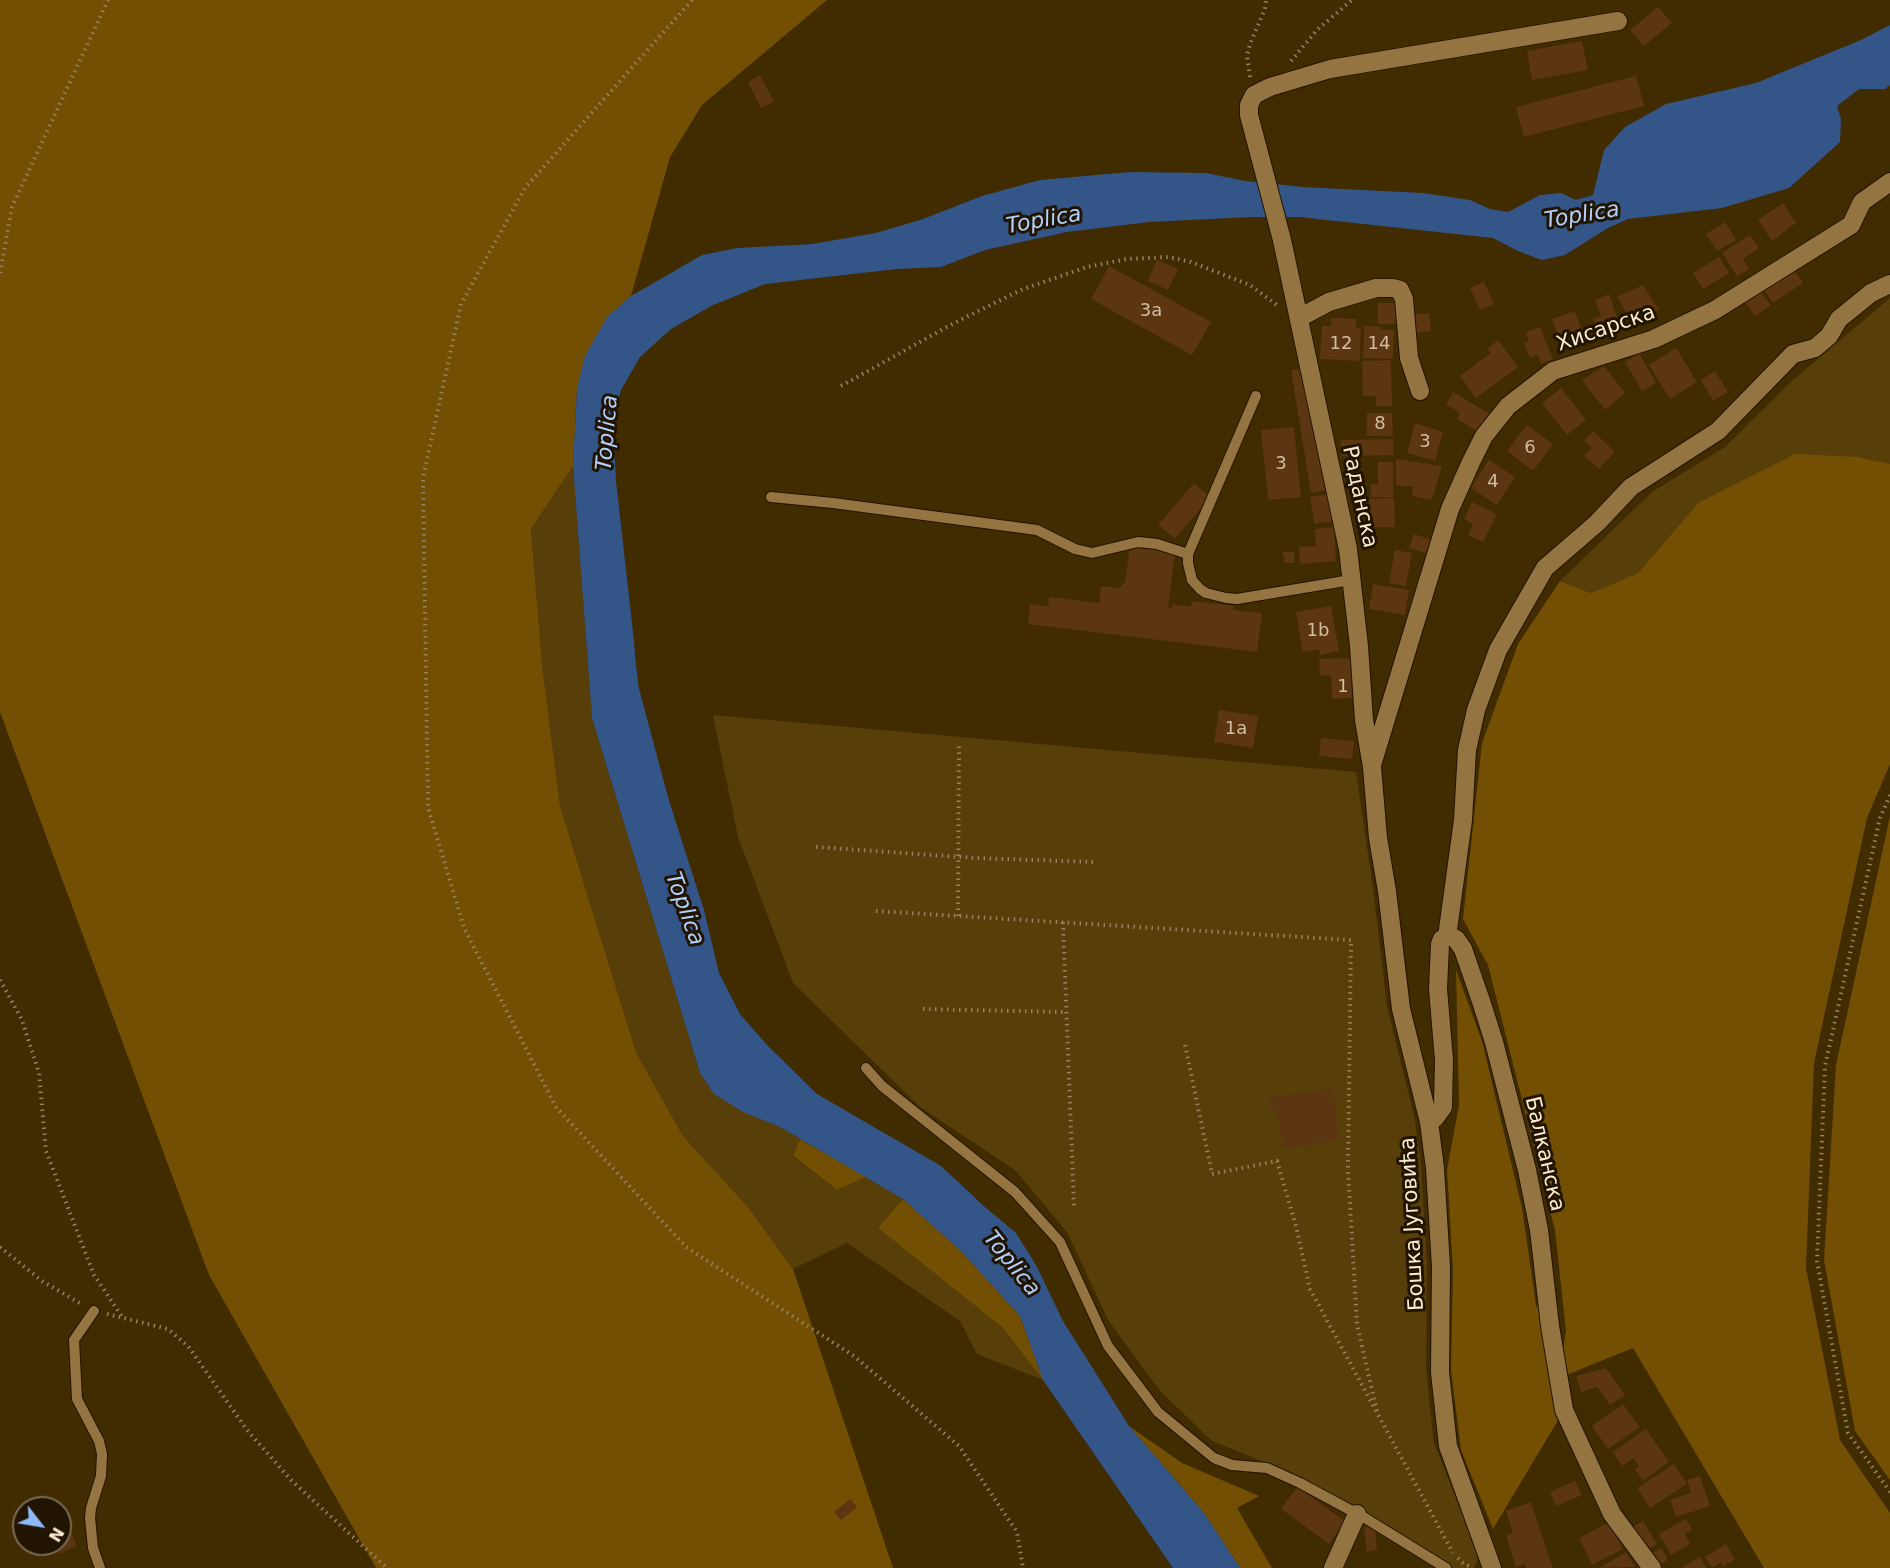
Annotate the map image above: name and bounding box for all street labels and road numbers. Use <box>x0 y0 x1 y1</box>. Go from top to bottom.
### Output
street label: Хисарска <box>1553 300 1659 358</box>
street label: Раданска <box>1336 444 1382 550</box>
street label: Балканска <box>1519 1094 1569 1214</box>
street label: Бошка Југовића <box>1396 1137 1430 1311</box>

